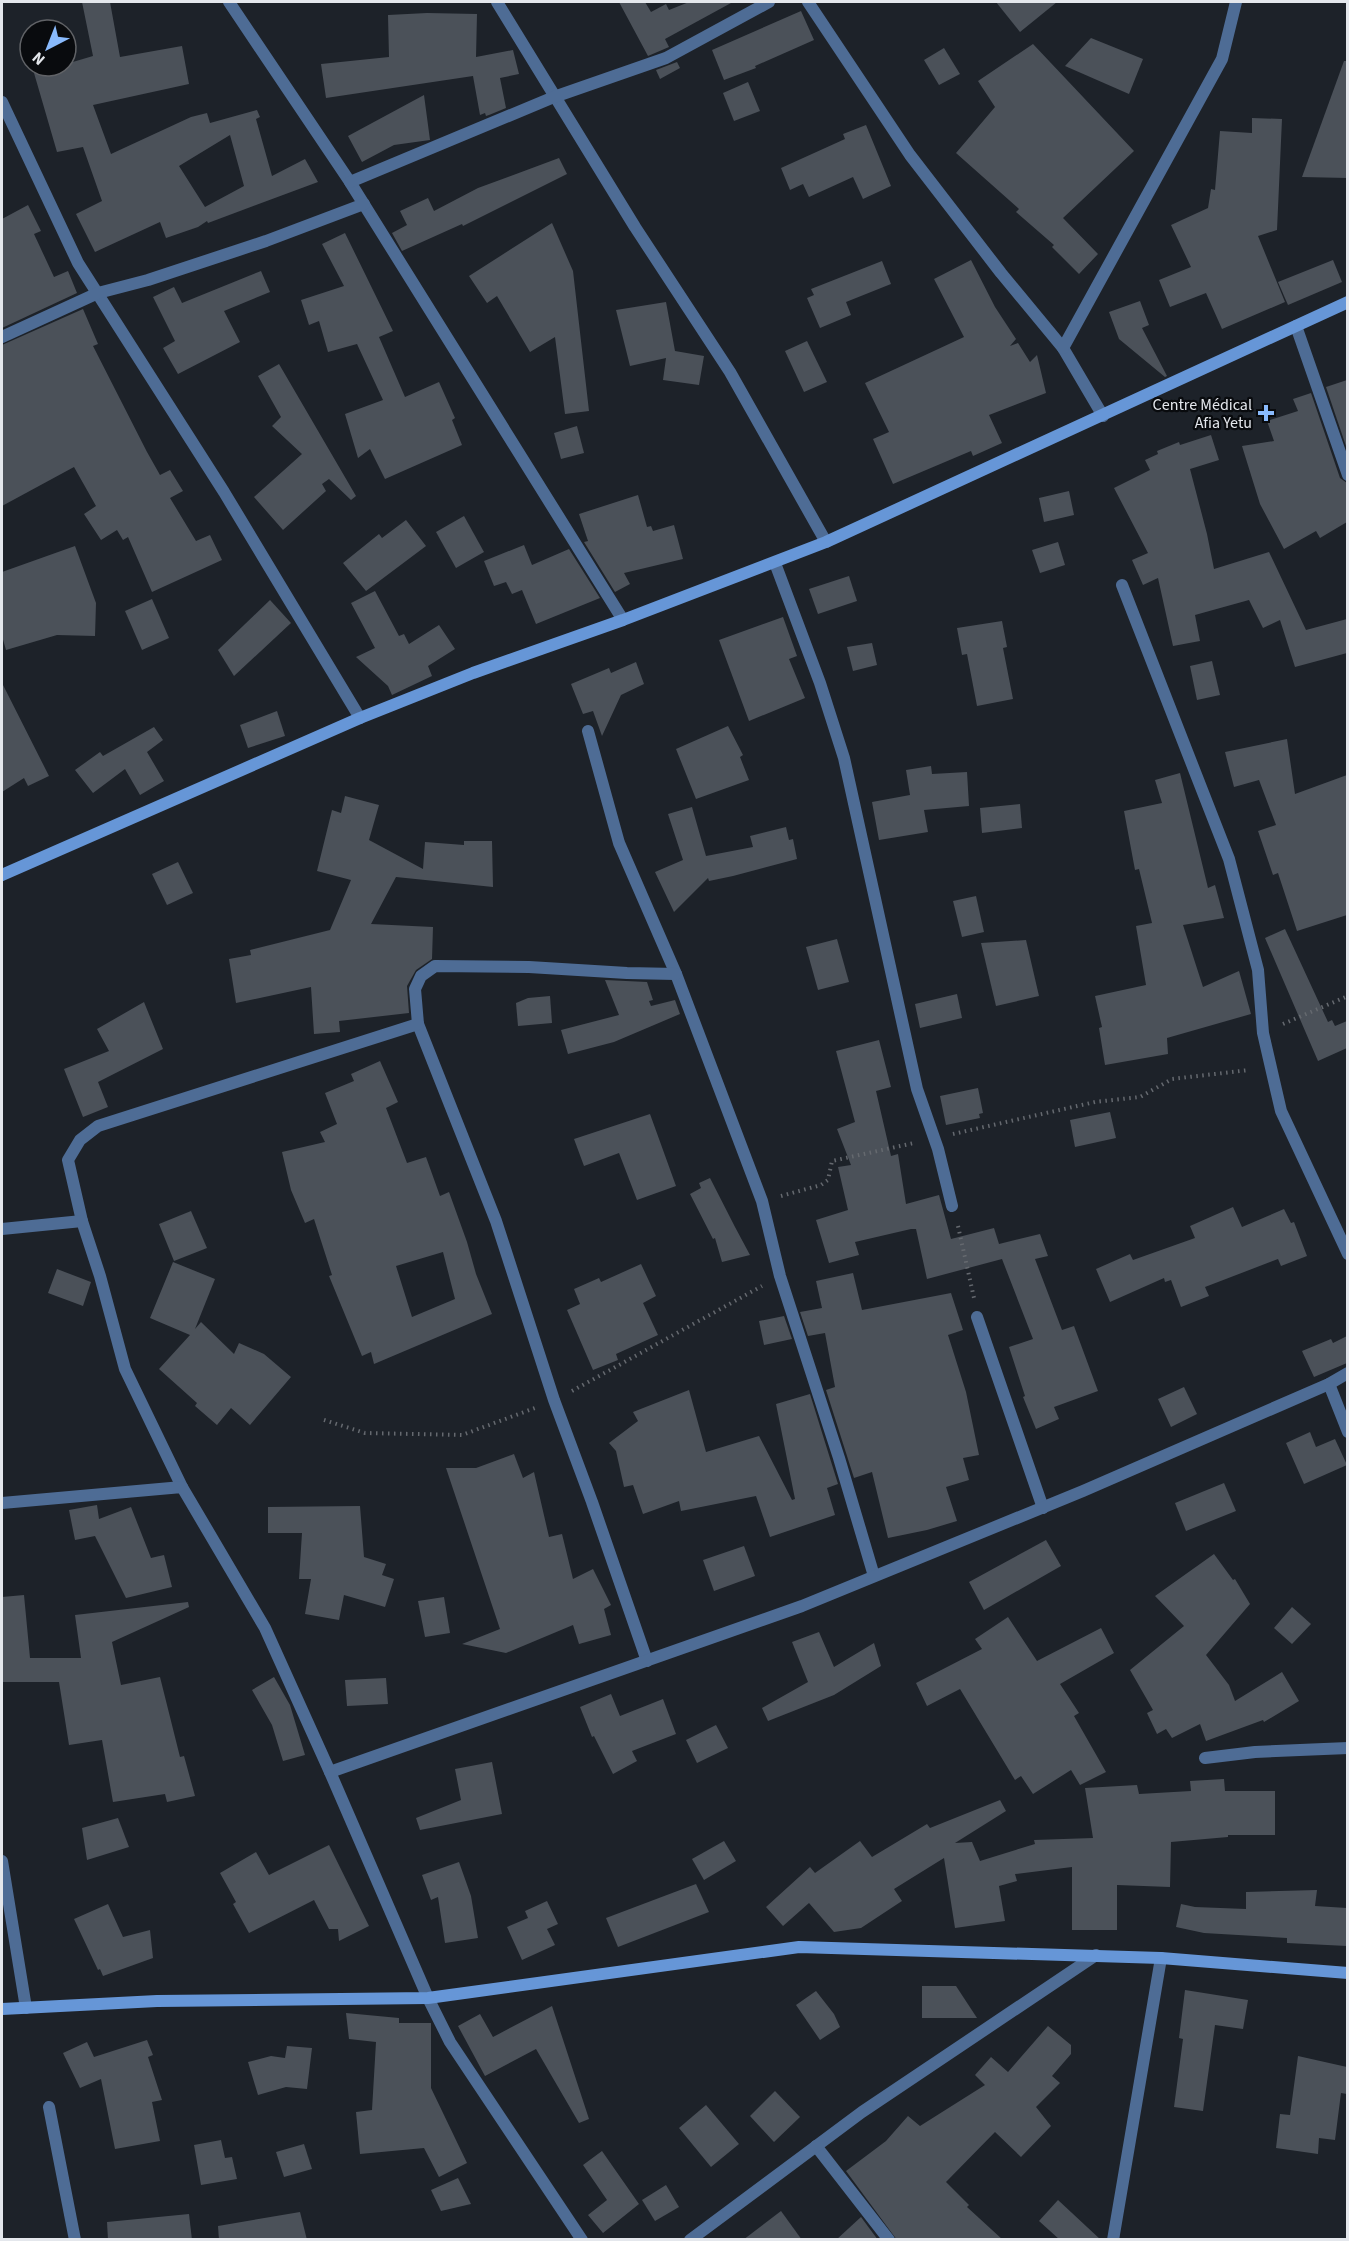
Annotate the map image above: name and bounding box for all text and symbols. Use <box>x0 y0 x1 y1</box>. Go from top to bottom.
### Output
north arrow <box>18 18 78 78</box>
text: N <box>27 47 50 70</box>
place label: Centre Médical Afia Yetu <box>1153 394 1252 434</box>
marker: Centre Médical Afia Yetu <box>1257 404 1275 422</box>

